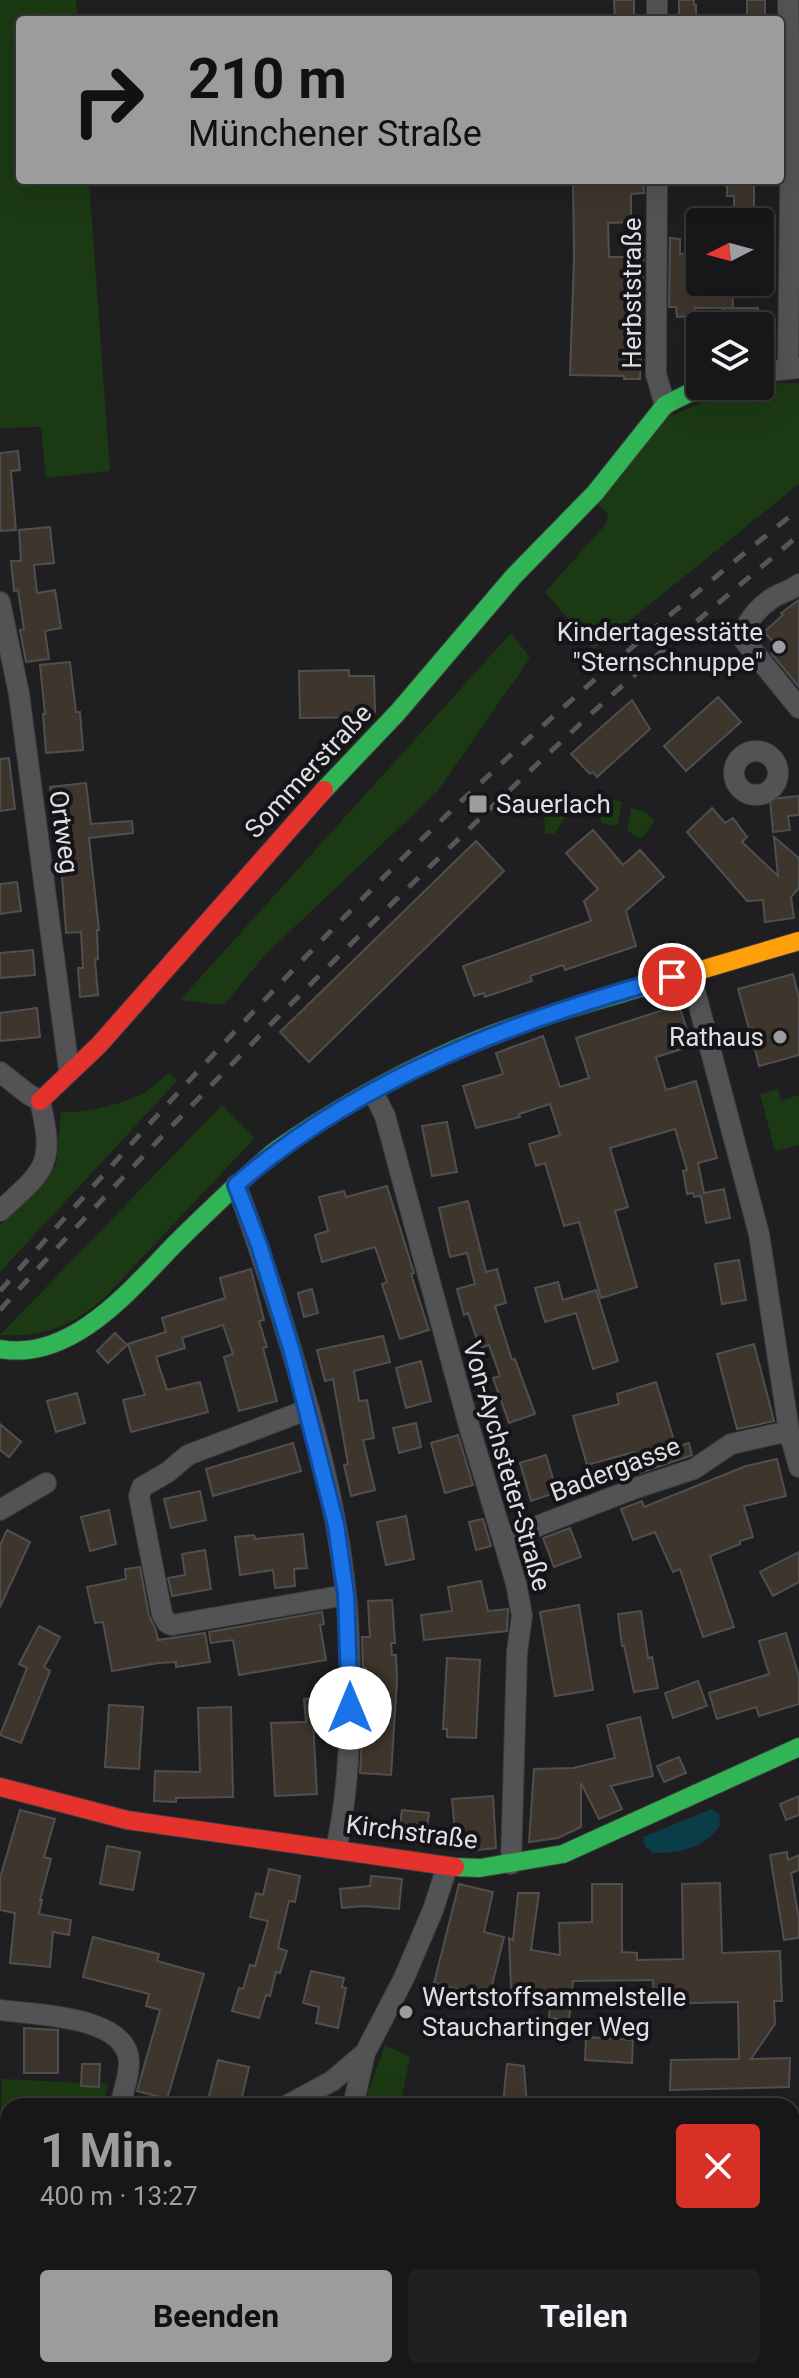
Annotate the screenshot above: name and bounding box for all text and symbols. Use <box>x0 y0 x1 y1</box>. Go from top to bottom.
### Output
text: 210 m <box>188 46 347 112</box>
icon: right <box>56 48 160 152</box>
text: Münchener Straße <box>188 113 482 155</box>
north arrow <box>686 208 774 296</box>
map controls <box>686 208 774 400</box>
street label: Herbststraße <box>617 217 647 369</box>
button: layers <box>686 312 774 400</box>
place label: Kindertagesstätte "Sternschnuppe" <box>557 617 763 677</box>
marker: Kindertagesstätte "Sternschnuppe" <box>770 638 788 656</box>
street label: Sommerstraße <box>238 698 378 844</box>
street label: Ortweg <box>43 788 85 876</box>
place label: Sauerlach <box>496 789 611 819</box>
marker: Sauerlach <box>467 793 489 815</box>
pin <box>638 943 706 1011</box>
icon: arrive <box>650 955 694 999</box>
place label: Rathaus <box>669 1022 764 1052</box>
marker: Rathaus <box>771 1028 789 1046</box>
street label: Von-Aychsteter-Straße <box>457 1338 557 1594</box>
street label: Badergasse <box>546 1430 684 1508</box>
position arrow <box>308 1666 392 1750</box>
street label: Kirchstraße <box>344 1809 480 1855</box>
place label: Wertstoffsammelstelle Stauchartinger Weg <box>422 1982 686 2042</box>
marker: Wertstoffsammelstelle Stauchartinger Weg <box>397 2003 415 2021</box>
text: 1 Min. <box>40 2122 175 2179</box>
button: close <box>676 2124 760 2208</box>
text: 400 m · 13:27 <box>40 2181 198 2211</box>
button: Beenden <box>40 2270 392 2362</box>
button: Teilen <box>408 2270 760 2362</box>

